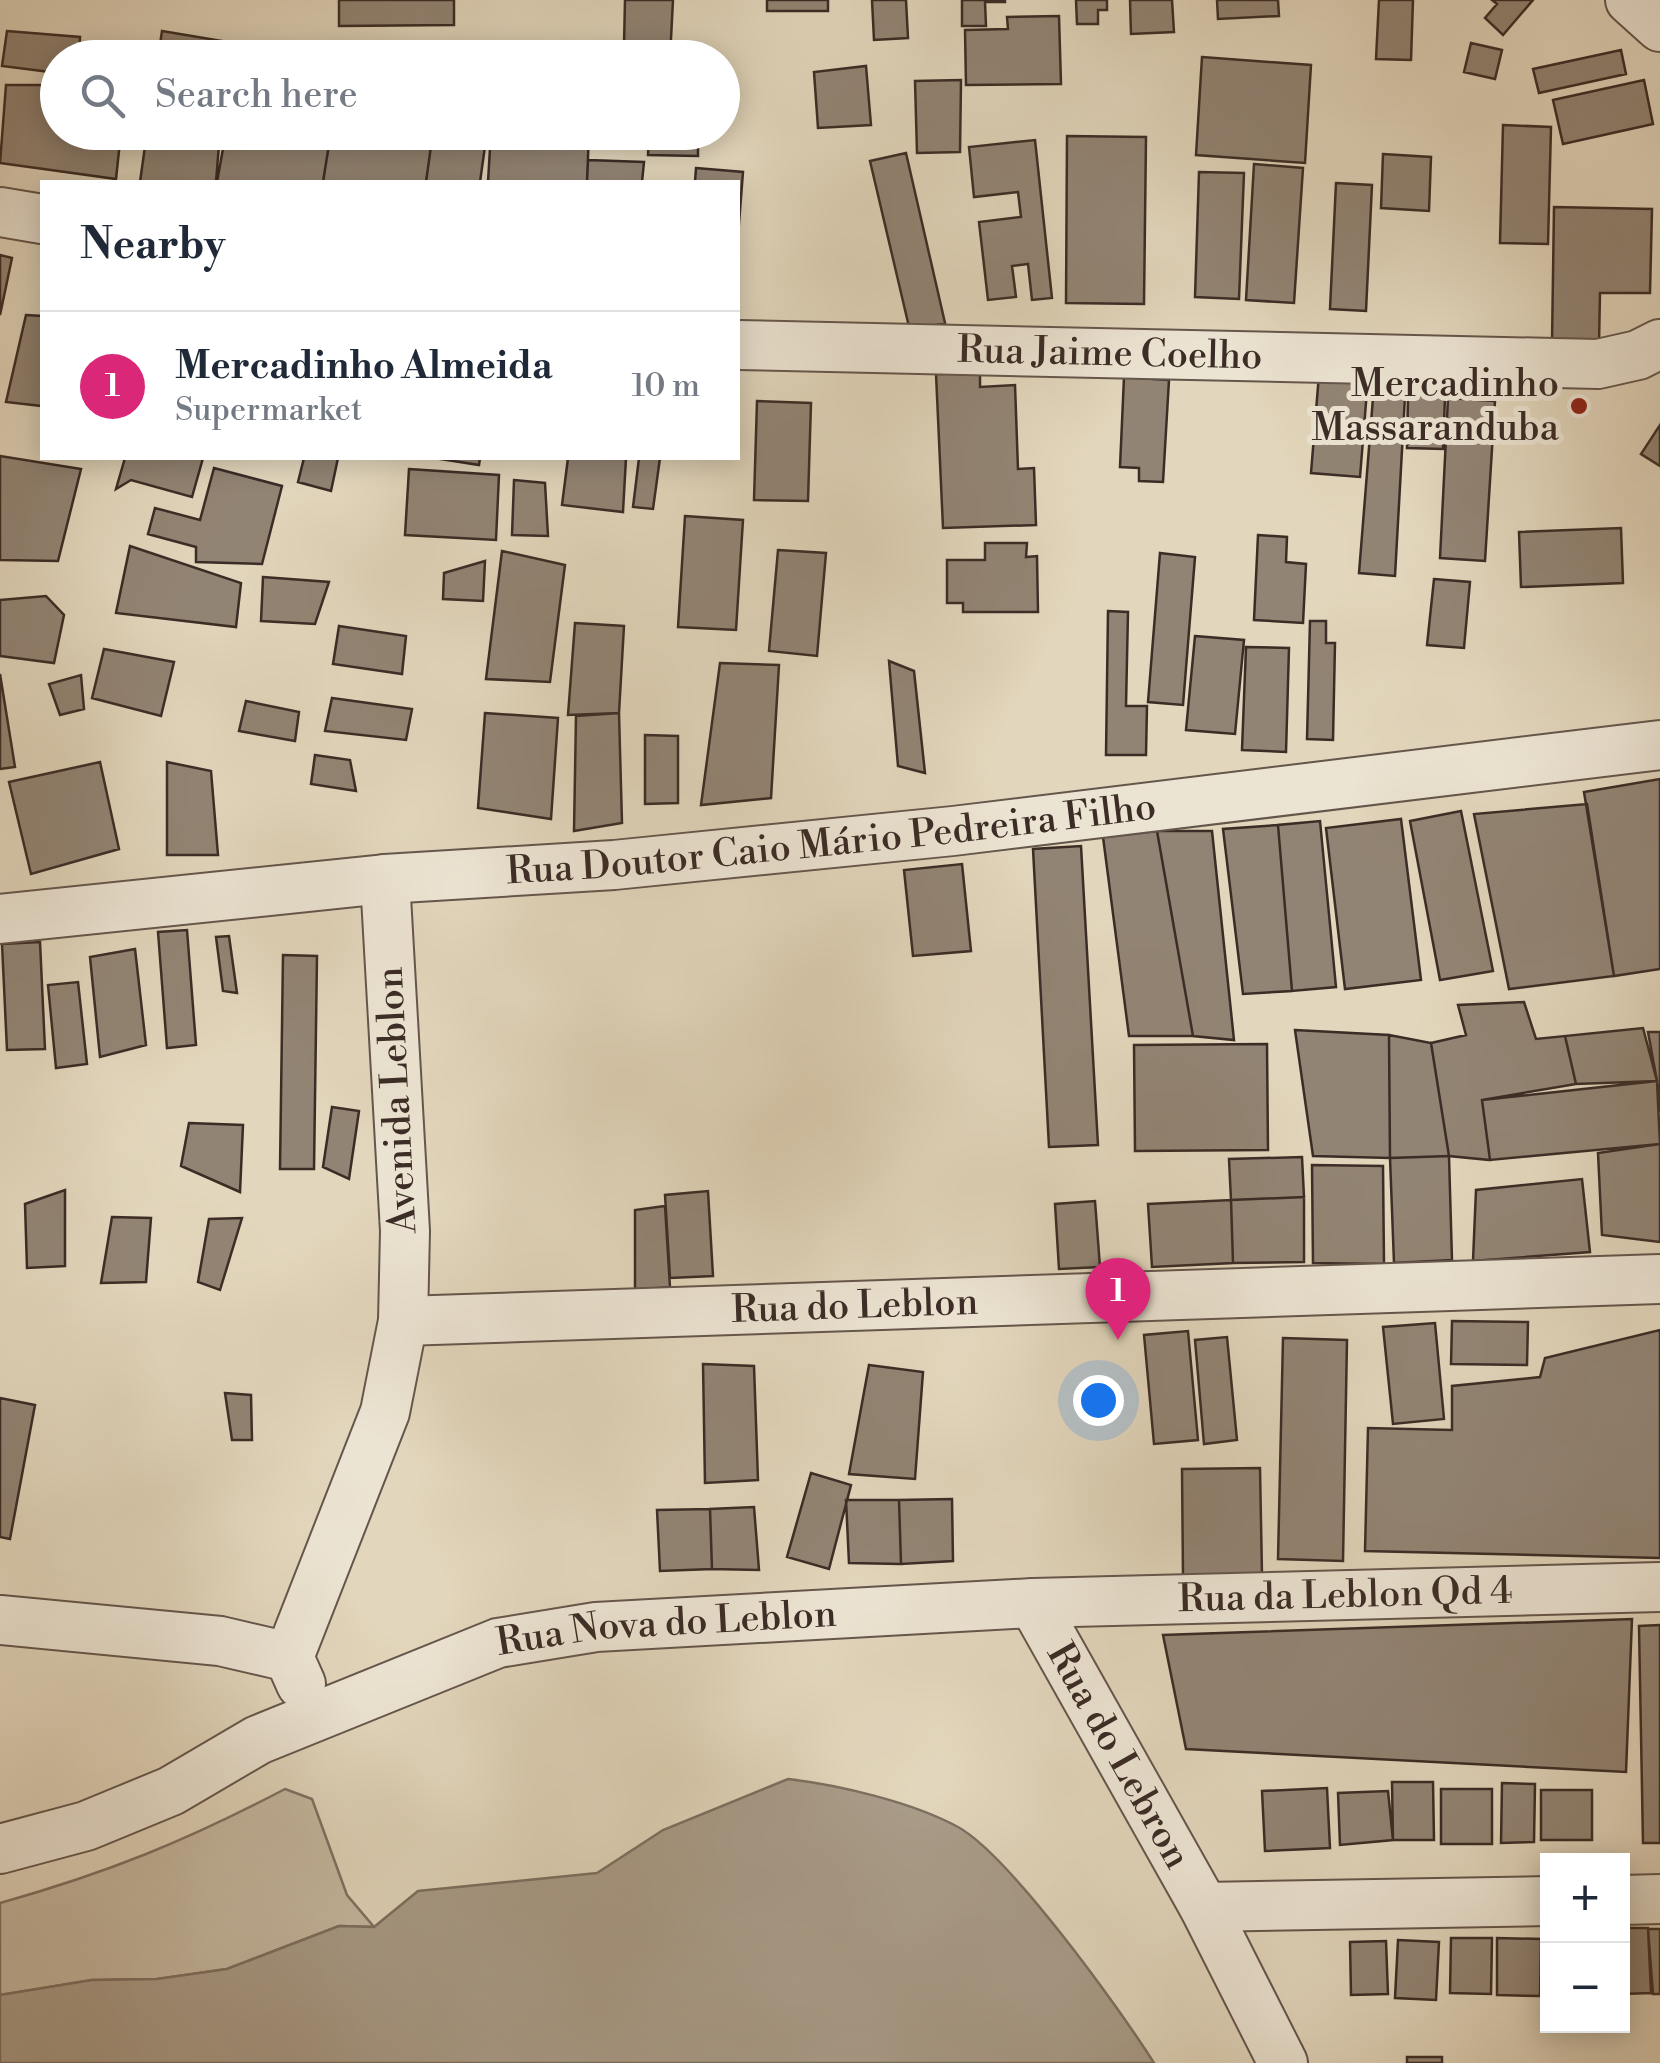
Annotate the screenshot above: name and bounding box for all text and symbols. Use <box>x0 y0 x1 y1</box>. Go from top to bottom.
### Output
search box <box>40 40 740 150</box>
icon: search <box>75 68 130 123</box>
text: Search here <box>155 72 358 119</box>
text: Nearby <box>80 219 225 272</box>
street label: Rua Jaime Coelho <box>957 326 1263 380</box>
text: Mercadinho Almeida <box>175 343 553 390</box>
place label: Mercadinho Massaranduba <box>1311 361 1560 452</box>
text: 1 <box>105 366 120 406</box>
text: 10 m <box>631 366 700 406</box>
text: Supermarket <box>175 390 362 430</box>
marker: Mercadinho Massaranduba <box>1568 395 1590 417</box>
street label: Rua Doutor Caio Mário Pedreira Filho <box>505 783 1159 895</box>
street label: Avenida Leblon <box>367 966 428 1235</box>
pin: 1 <box>1086 1258 1150 1340</box>
street label: Rua do Leblon <box>730 1278 979 1334</box>
your location <box>1073 1375 1124 1426</box>
street label: Rua da Leblon Qd 4 <box>1177 1567 1513 1623</box>
street label: Rua Nova do Leblon <box>493 1590 838 1666</box>
street label: Rua do Lebron <box>1037 1634 1201 1877</box>
map controls <box>1540 1853 1630 2033</box>
button: + <box>1540 1853 1630 1943</box>
button: − <box>1540 1943 1630 2033</box>

